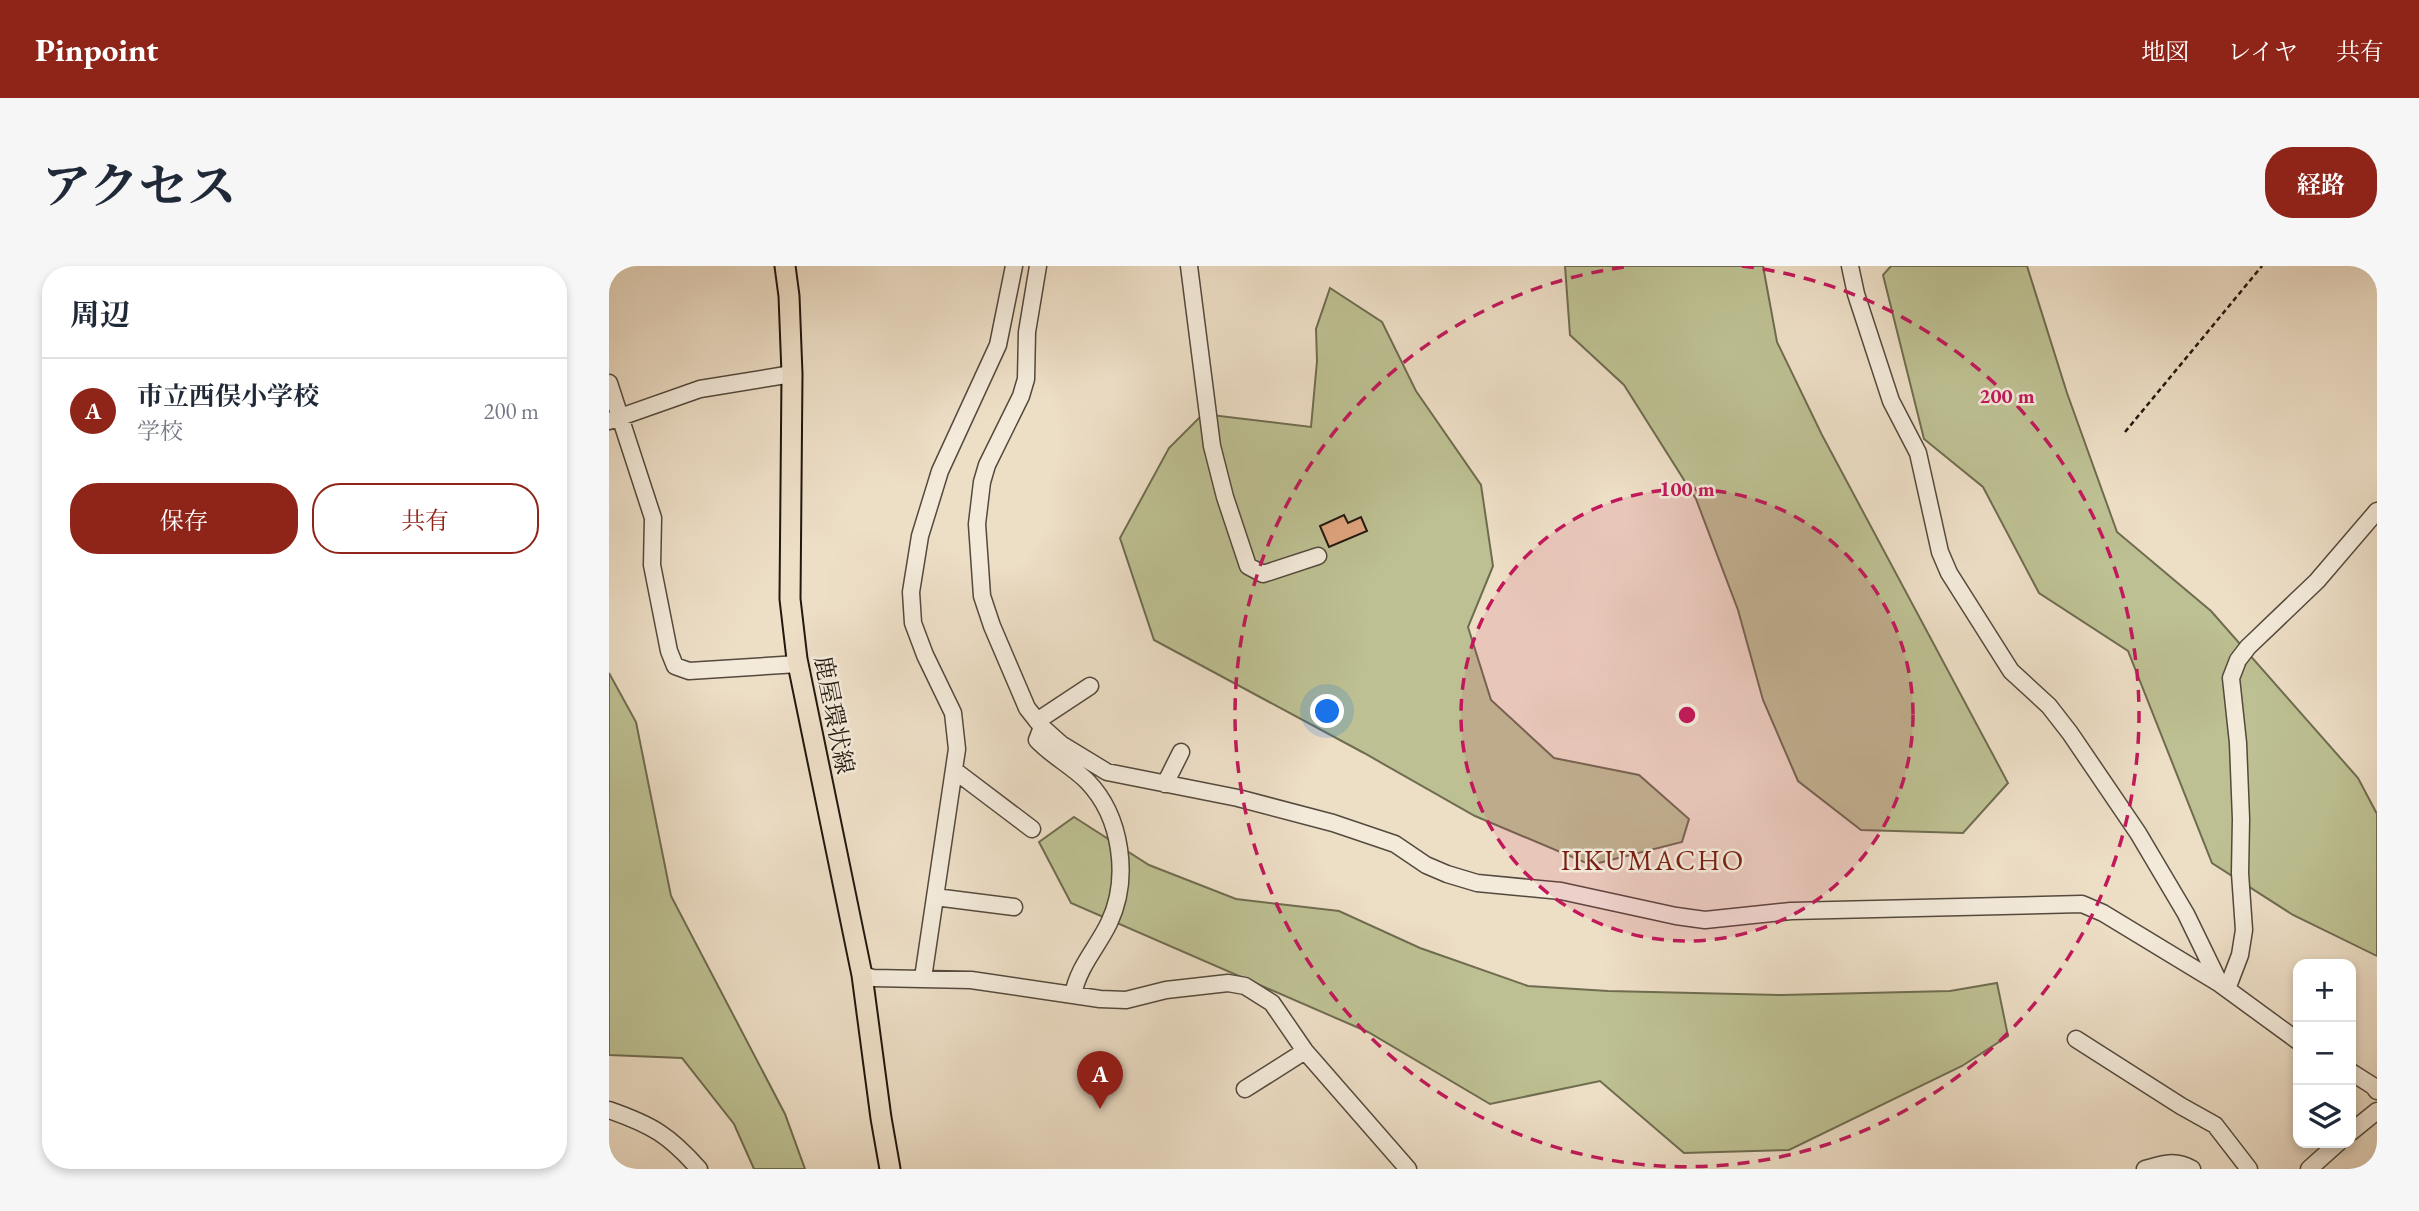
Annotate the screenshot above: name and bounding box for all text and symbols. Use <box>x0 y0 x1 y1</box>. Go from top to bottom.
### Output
text: Pinpoint <box>35 28 158 71</box>
text: 地図 <box>2141 36 2189 67</box>
text: レイヤ <box>2227 36 2298 67</box>
text: 共有 <box>2336 36 2384 67</box>
button: 経路 <box>2265 147 2377 218</box>
text: アクセス <box>42 154 237 218</box>
text: 周辺 <box>70 295 130 334</box>
text: 市立西俣小学校 <box>137 379 319 413</box>
text: 200 m <box>1979 382 2035 409</box>
text: A <box>85 396 101 426</box>
text: 200 m <box>483 396 539 426</box>
text: 学校 <box>137 416 183 446</box>
text: 100 m <box>1659 475 1715 502</box>
button: 保存 <box>70 483 298 554</box>
button: 共有 <box>312 483 539 554</box>
street label: 鹿屋環状線 <box>808 653 861 777</box>
your location <box>1310 694 1344 728</box>
centre of rings <box>1675 703 1699 727</box>
district label: IIKUMACHO <box>1561 842 1745 878</box>
map controls <box>2293 959 2356 1148</box>
button: + <box>2293 959 2356 1022</box>
button: − <box>2293 1022 2356 1085</box>
pin: A <box>1077 1051 1123 1109</box>
button: layers <box>2293 1085 2356 1148</box>

